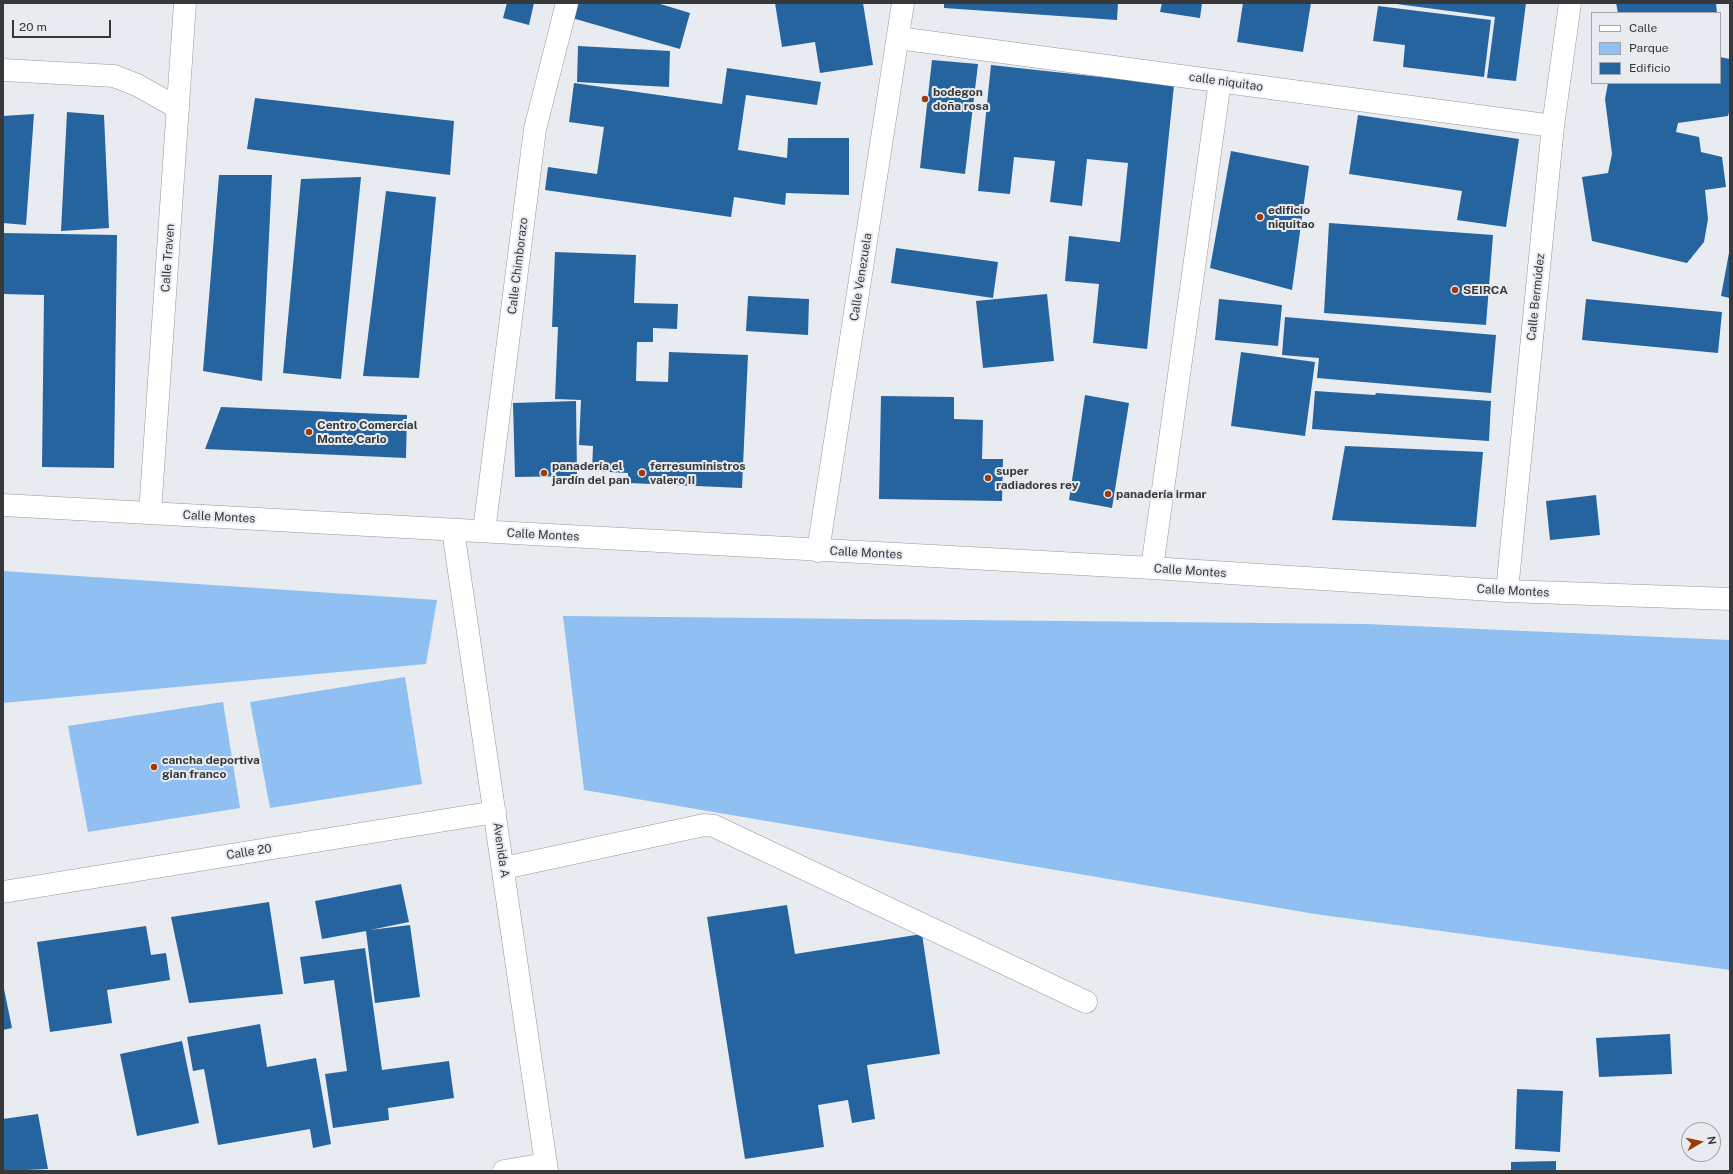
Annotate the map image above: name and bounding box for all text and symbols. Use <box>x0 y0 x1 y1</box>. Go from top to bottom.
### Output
scale bar <box>14 12 113 38</box>
legend <box>1591 12 1721 84</box>
text: 20 m <box>19 20 47 34</box>
text: Calle <box>1629 21 1657 35</box>
text: Parque <box>1629 41 1669 55</box>
text: Edificio <box>1629 61 1671 75</box>
street label: calle niquitao <box>1188 70 1264 94</box>
place label: bodegon doña rosa <box>933 85 989 113</box>
marker: bodegon doña rosa <box>920 94 930 104</box>
place label: edificio niquitao <box>1268 203 1315 231</box>
marker: edificio niquitao <box>1255 212 1265 222</box>
street label: Calle Chimborazo <box>505 217 531 315</box>
street label: Calle Traven <box>158 223 178 293</box>
street label: Calle Venezuela <box>847 232 875 322</box>
street label: Calle Bermúdez <box>1524 253 1548 341</box>
place label: SEIRCA <box>1463 283 1508 297</box>
marker: SEIRCA <box>1450 285 1460 295</box>
place label: Centro Comercial Monte Carlo <box>317 418 418 446</box>
marker: Centro Comercial Monte Carlo <box>304 427 314 437</box>
place label: panadería el jardín del pan <box>552 459 630 487</box>
place label: ferresuministros valero II <box>650 459 746 487</box>
place label: super radiadores rey <box>996 464 1078 492</box>
marker: panadería el jardín del pan <box>539 468 549 478</box>
marker: ferresuministros valero II <box>637 468 647 478</box>
marker: super radiadores rey <box>983 473 993 483</box>
place label: panadería irmar <box>1116 487 1206 501</box>
marker: panadería irmar <box>1103 489 1113 499</box>
street label: Calle Montes <box>182 508 256 526</box>
street label: Calle Montes <box>506 526 580 544</box>
street label: Calle Montes <box>829 544 903 562</box>
street label: Calle Montes <box>1153 561 1227 581</box>
street label: Calle Montes <box>1476 582 1550 600</box>
place label: cancha deportiva gian franco <box>162 753 260 781</box>
marker: cancha deportiva gian franco <box>149 762 159 772</box>
street label: Avenida A <box>490 821 512 879</box>
street label: Calle 20 <box>225 841 273 863</box>
north arrow <box>1681 1122 1721 1162</box>
text: N <box>1705 1135 1718 1145</box>

